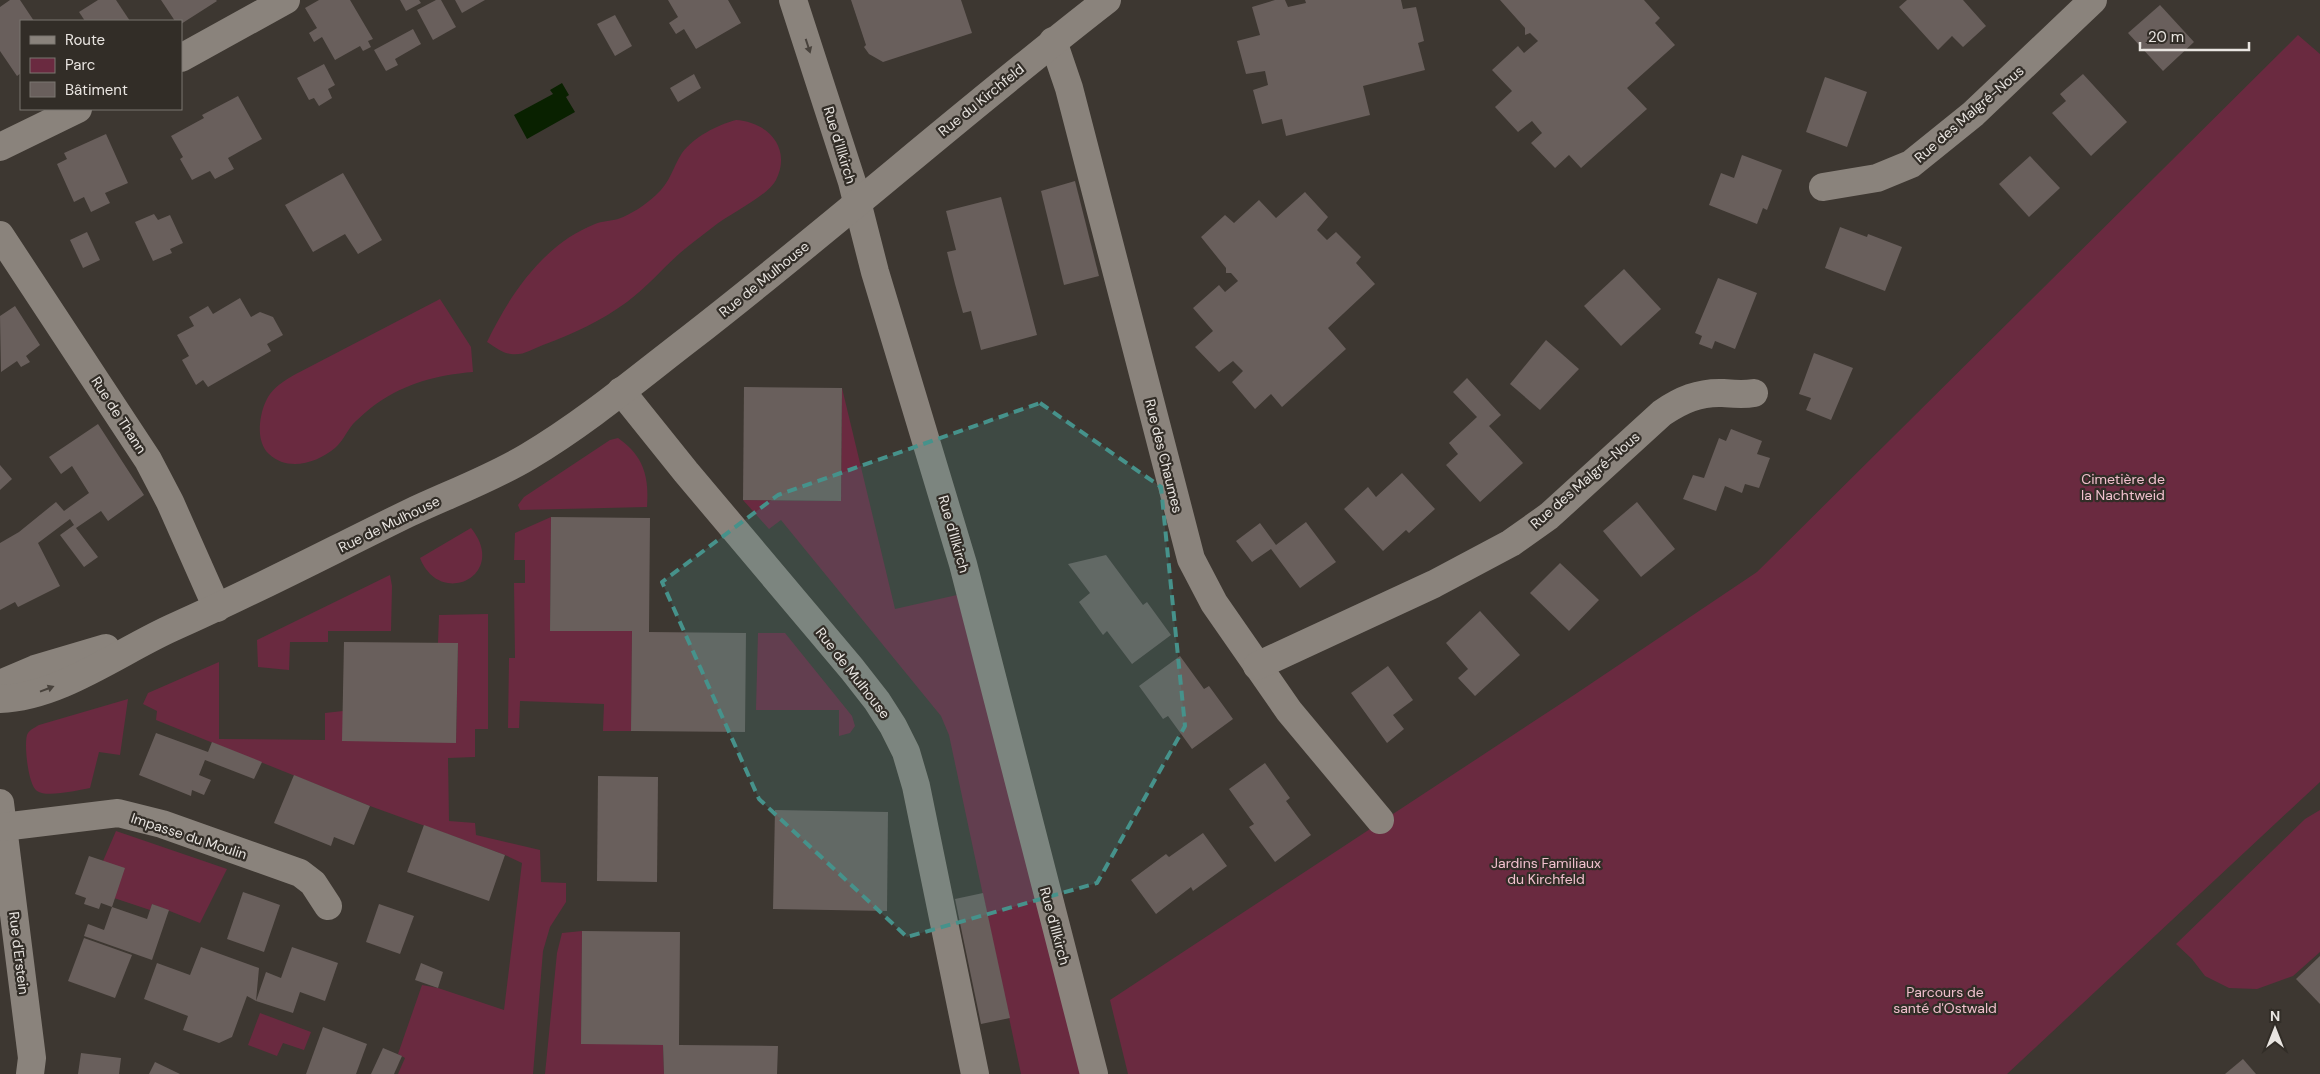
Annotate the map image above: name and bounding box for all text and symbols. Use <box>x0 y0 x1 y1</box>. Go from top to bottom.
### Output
legend <box>20 20 182 110</box>
scale bar <box>2140 20 2249 52</box>
text: 20 m <box>2148 27 2184 47</box>
text: Route <box>65 30 105 50</box>
one-way arrow <box>805 39 812 54</box>
text: Parc <box>65 55 95 75</box>
street label: Rue du Kirchfeld <box>934 60 1028 140</box>
street label: Rue des Malgré-Nous <box>1911 62 2027 166</box>
text: Bâtiment <box>65 80 128 100</box>
street label: Rue d'Illkirch <box>820 104 860 186</box>
street label: Rue de Mulhouse <box>715 237 813 321</box>
street label: Rue de Thann <box>87 373 151 457</box>
street label: Rue des Chaumes <box>1141 397 1187 515</box>
street label: Rue des Malgré-Nous <box>1527 428 1643 532</box>
park label: Cimetière de la Nachtweid <box>2081 470 2165 504</box>
street label: Rue de Mulhouse <box>335 492 443 556</box>
street label: Rue d'Illkirch <box>934 493 974 575</box>
street label: Rue de Mulhouse <box>812 624 894 722</box>
one-way arrow <box>40 684 54 692</box>
street label: Impasse du Moulin <box>129 809 249 863</box>
park label: Jardins Familiaux du Kirchfeld <box>1491 854 1601 888</box>
street label: Rue d'Illkirch <box>1036 885 1074 967</box>
street label: Rue d'Erstein <box>5 910 33 996</box>
park label: Parcours de santé d'Ostwald <box>1893 983 1997 1017</box>
north arrow <box>2250 1004 2300 1054</box>
text: N <box>2270 1007 2280 1025</box>

